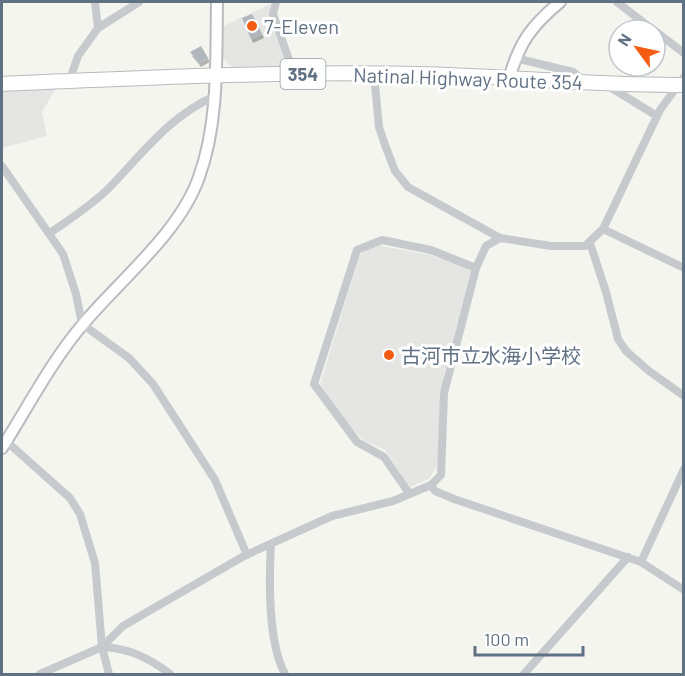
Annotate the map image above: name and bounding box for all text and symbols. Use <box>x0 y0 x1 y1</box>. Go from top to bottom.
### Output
place label: 7-Eleven <box>264 14 339 38</box>
north arrow <box>607 18 667 78</box>
marker: 7-Eleven <box>245 19 259 33</box>
text: N <box>613 30 635 49</box>
road number: 354 <box>280 59 326 89</box>
street label: Natinal Highway Route 354 <box>353 62 583 94</box>
place label: 古河市立水海小学校 <box>401 343 581 367</box>
marker: 古河市立水海小学校 <box>382 348 396 362</box>
scale bar <box>475 619 583 657</box>
text: 100 m <box>484 628 529 650</box>

